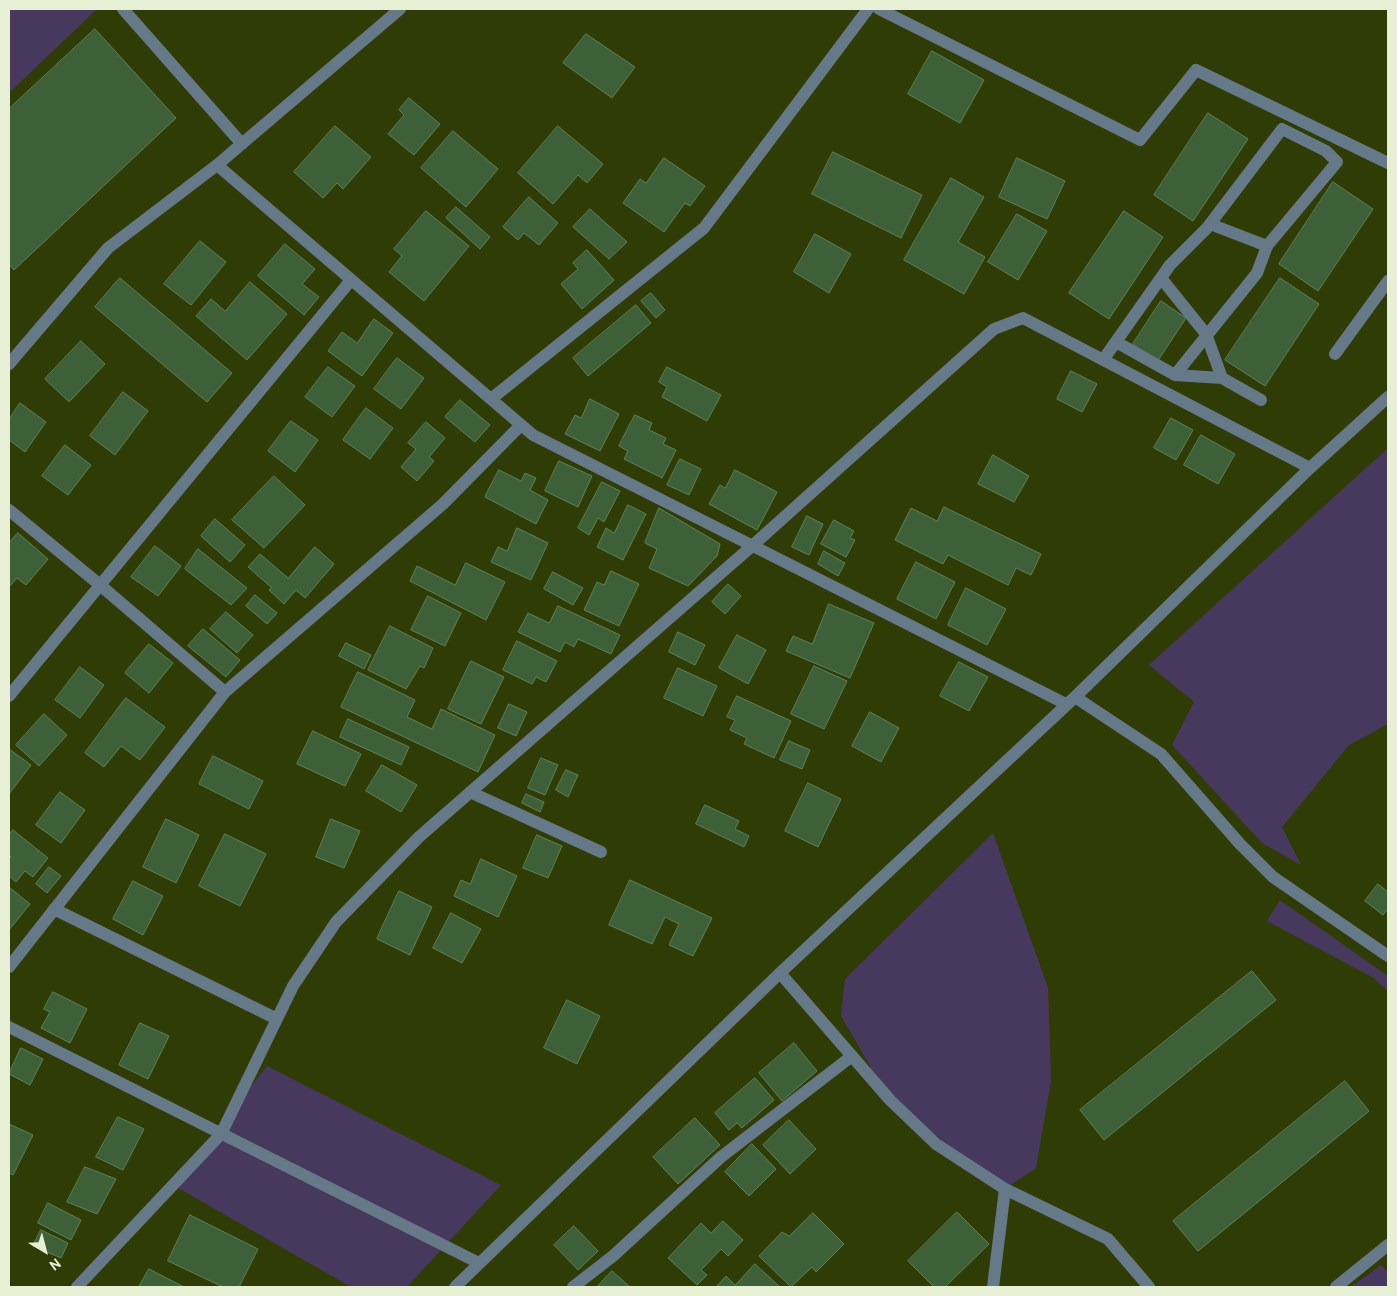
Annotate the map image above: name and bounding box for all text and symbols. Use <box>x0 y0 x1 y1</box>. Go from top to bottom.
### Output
north arrow <box>20 1226 70 1276</box>
text: N <box>45 1254 63 1273</box>

